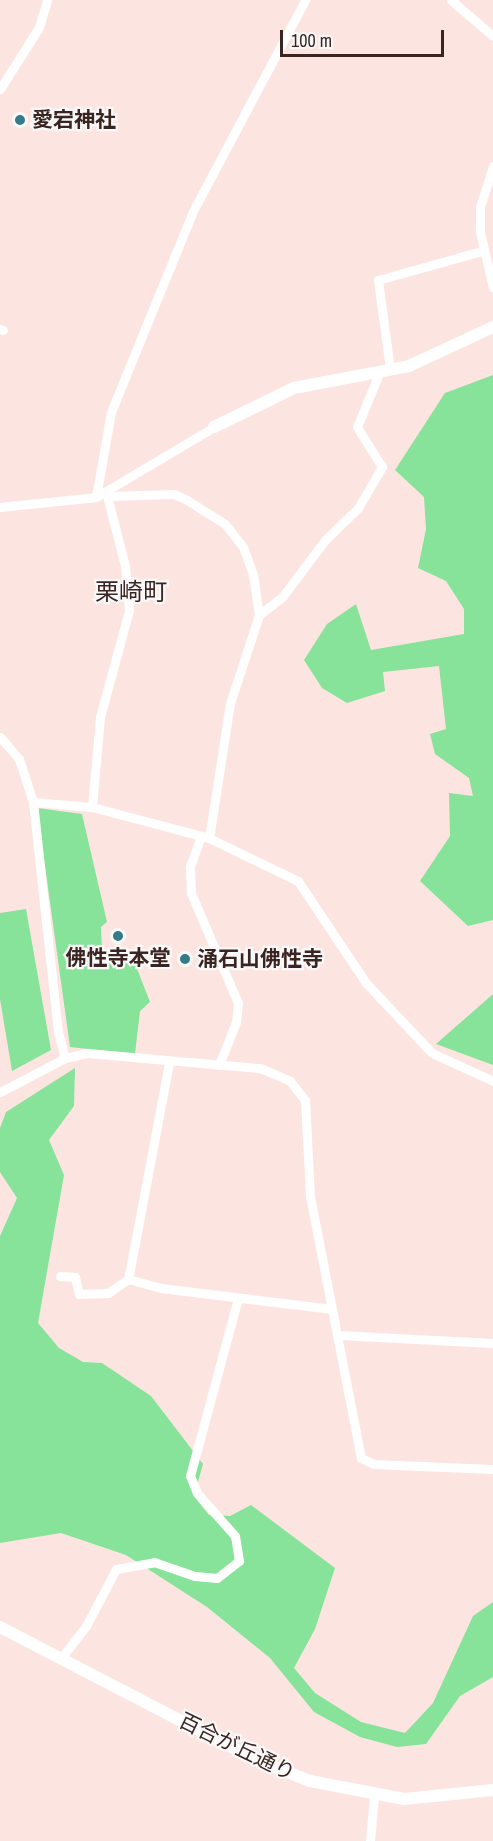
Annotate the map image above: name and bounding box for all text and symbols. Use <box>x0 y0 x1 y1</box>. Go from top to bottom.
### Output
scale bar <box>283 18 446 56</box>
text: 100 m <box>291 28 332 53</box>
place label: 愛宕神社 <box>32 107 116 133</box>
marker: 愛宕神社 <box>13 113 27 127</box>
district label: 栗崎町 <box>95 578 167 606</box>
marker: 佛性寺本堂 <box>111 929 125 943</box>
place label: 佛性寺本堂 <box>66 945 170 971</box>
place label: 涌石山佛性寺 <box>197 946 323 972</box>
marker: 涌石山佛性寺 <box>178 952 192 966</box>
street label: 百合が丘通り <box>175 1708 299 1786</box>

